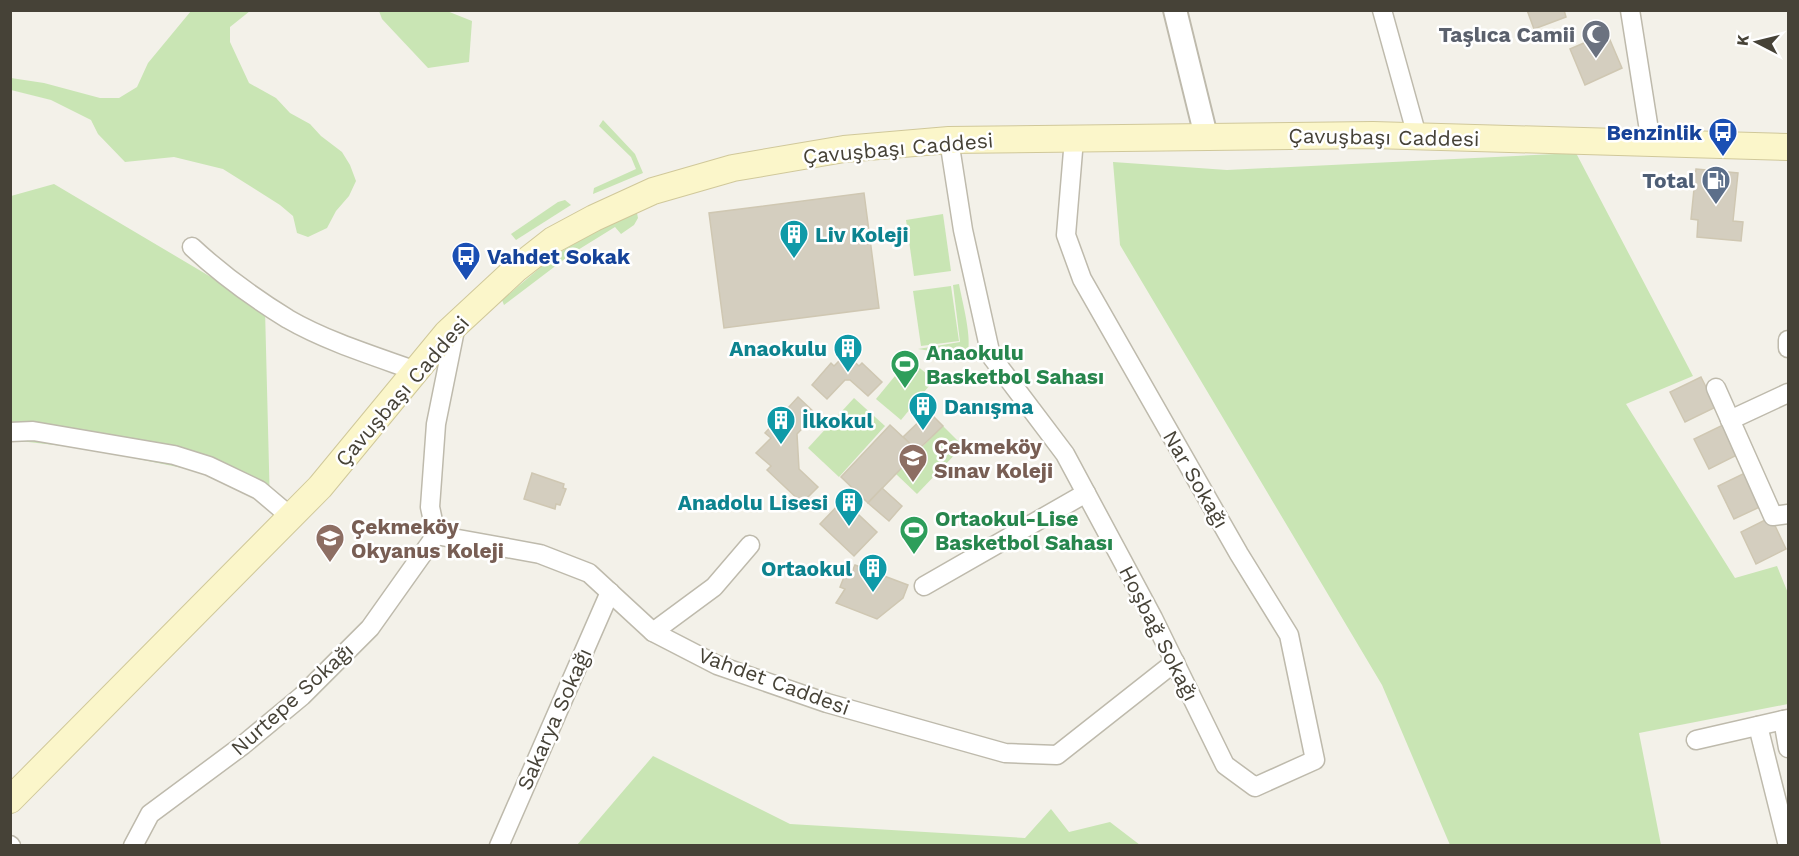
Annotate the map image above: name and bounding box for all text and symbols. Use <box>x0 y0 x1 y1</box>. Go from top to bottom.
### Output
north arrow <box>1727 12 1787 72</box>
mosque icon: Taşlıca Camii <box>1580 18 1612 60</box>
place label: Taşlıca Camii <box>1438 22 1575 47</box>
text: K <box>1733 34 1753 47</box>
bus stop icon: Benzinlik <box>1707 116 1739 158</box>
place label: Benzinlik <box>1606 120 1703 145</box>
street label: Çavuşbaşı Caddesi <box>1288 123 1480 151</box>
street label: Çavuşbaşı Caddesi <box>802 127 994 169</box>
fuel station icon: Total <box>1700 164 1732 206</box>
place label: Total <box>1642 168 1695 193</box>
building icon: Liv Koleji <box>778 218 810 260</box>
place label: Liv Koleji <box>815 222 909 247</box>
bus stop icon: Vahdet Sokak <box>450 240 482 282</box>
place label: Vahdet Sokak <box>487 244 631 269</box>
street label: Çavuşbaşı Caddesi <box>330 311 474 471</box>
building icon: Anaokulu <box>832 332 864 374</box>
place label: Anaokulu <box>729 336 827 361</box>
place label: Anaokulu Basketbol Sahası <box>926 340 1104 389</box>
sports icon: Anaokulu Basketbol Sahası <box>889 348 921 390</box>
building icon: Danışma <box>907 390 939 432</box>
place label: Danışma <box>944 394 1034 419</box>
building icon: İlkokul <box>765 404 797 446</box>
place label: İlkokul <box>802 408 874 433</box>
street label: Nar Sokağı <box>1158 426 1234 532</box>
place label: Çekmeköy Sınav Koleji <box>934 434 1053 483</box>
school or university icon: Çekmeköy Sınav Koleji <box>897 442 929 484</box>
building icon: Anadolu Lisesi <box>833 486 865 528</box>
place label: Anadolu Lisesi <box>678 490 828 515</box>
place label: Ortaokul-Lise Basketbol Sahası <box>935 506 1113 555</box>
place label: Çekmeköy Okyanus Koleji <box>351 514 504 563</box>
sports icon: Ortaokul-Lise Basketbol Sahası <box>898 514 930 556</box>
school or university icon: Çekmeköy Okyanus Koleji <box>314 522 346 564</box>
building icon: Ortaokul <box>857 552 889 594</box>
place label: Ortaokul <box>761 556 852 581</box>
street label: Hoşbağ Sokağı <box>1114 561 1204 705</box>
street label: Nurtepe Sokağı <box>226 638 358 760</box>
street label: Vahdet Caddesi <box>695 642 853 720</box>
street label: Sakarya Sokağı <box>512 644 596 794</box>

